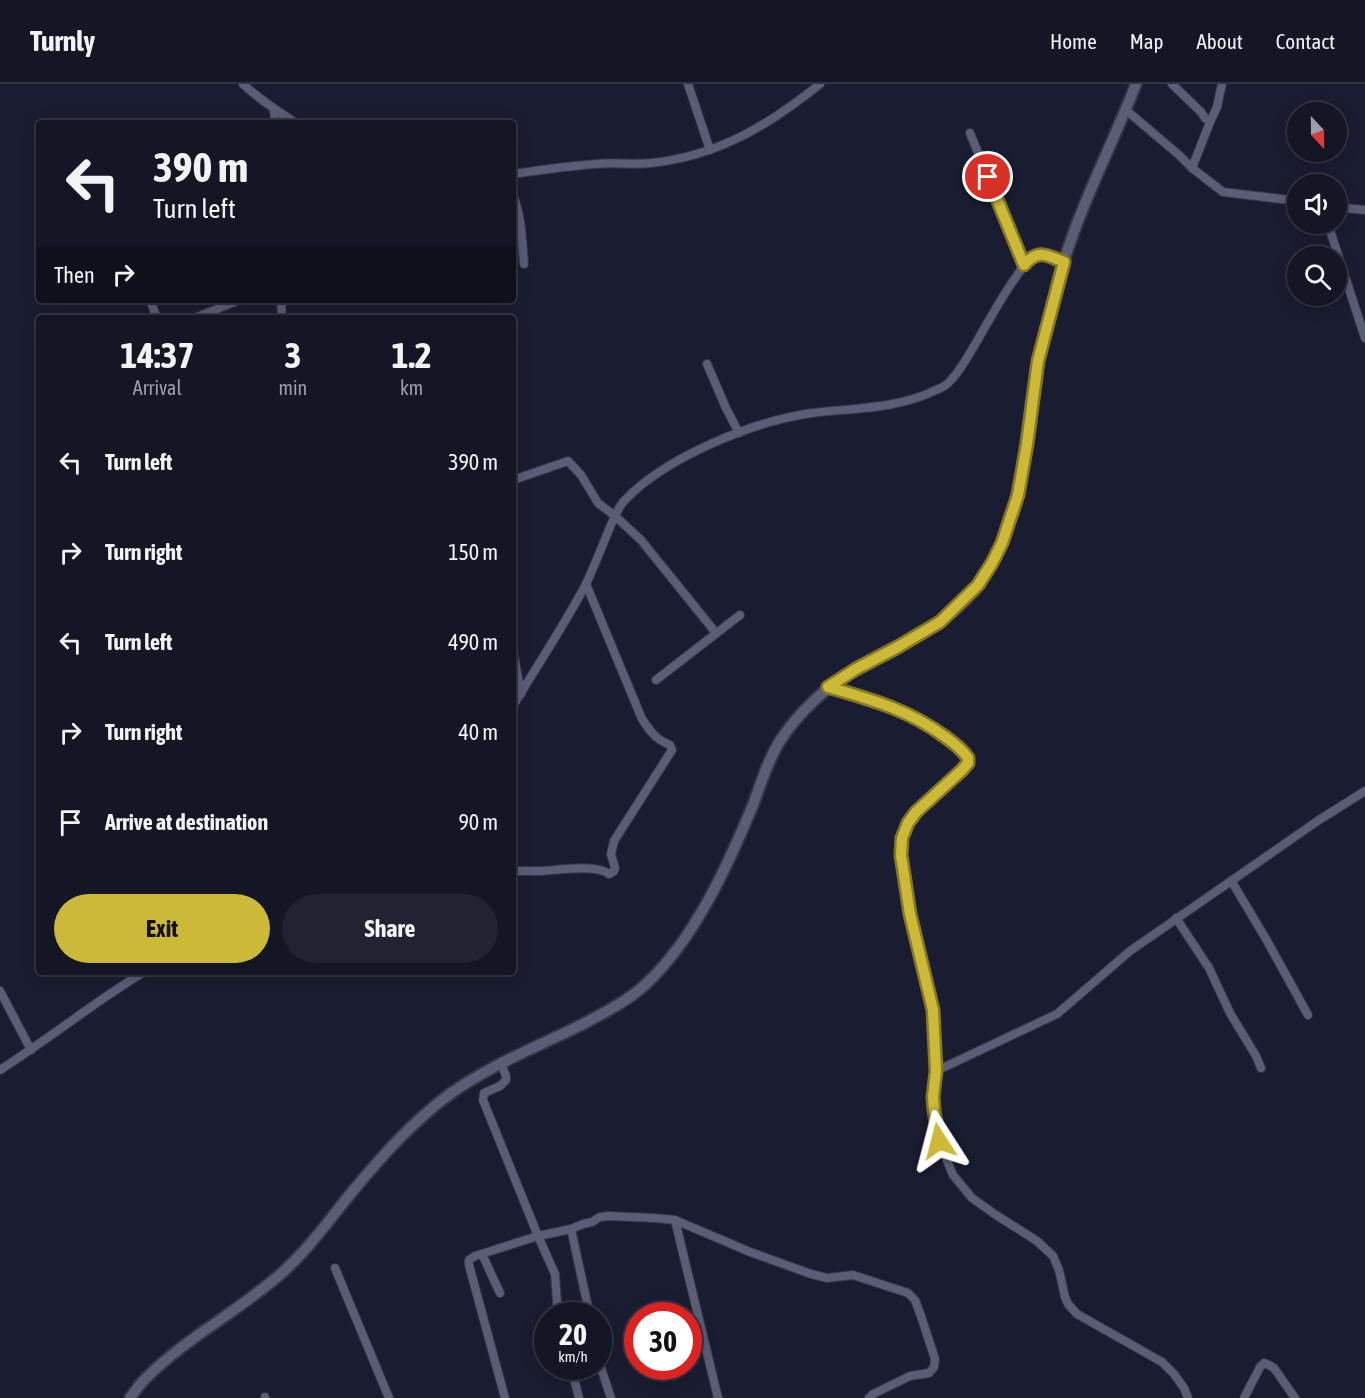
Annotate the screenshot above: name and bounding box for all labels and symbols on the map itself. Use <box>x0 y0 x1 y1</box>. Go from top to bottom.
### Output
north arrow <box>1287 102 1347 162</box>
pin <box>962 151 1013 202</box>
position arrow <box>907 1109 971 1173</box>
speed limit sign: 30 <box>624 1302 702 1380</box>

